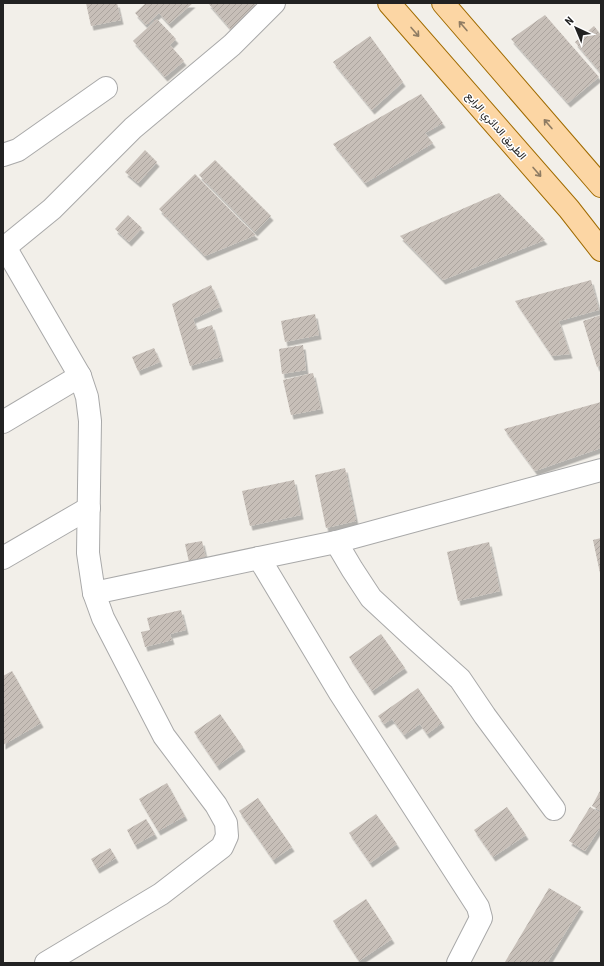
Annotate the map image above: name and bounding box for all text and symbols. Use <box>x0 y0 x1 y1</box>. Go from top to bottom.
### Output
north arrow <box>556 8 596 48</box>
text: N <box>562 14 577 28</box>
one-way arrow <box>458 21 467 31</box>
one-way arrow <box>410 27 419 38</box>
street label: الطريق الدائري الرابع <box>461 89 529 164</box>
one-way arrow <box>544 120 553 130</box>
one-way arrow <box>532 167 541 177</box>

